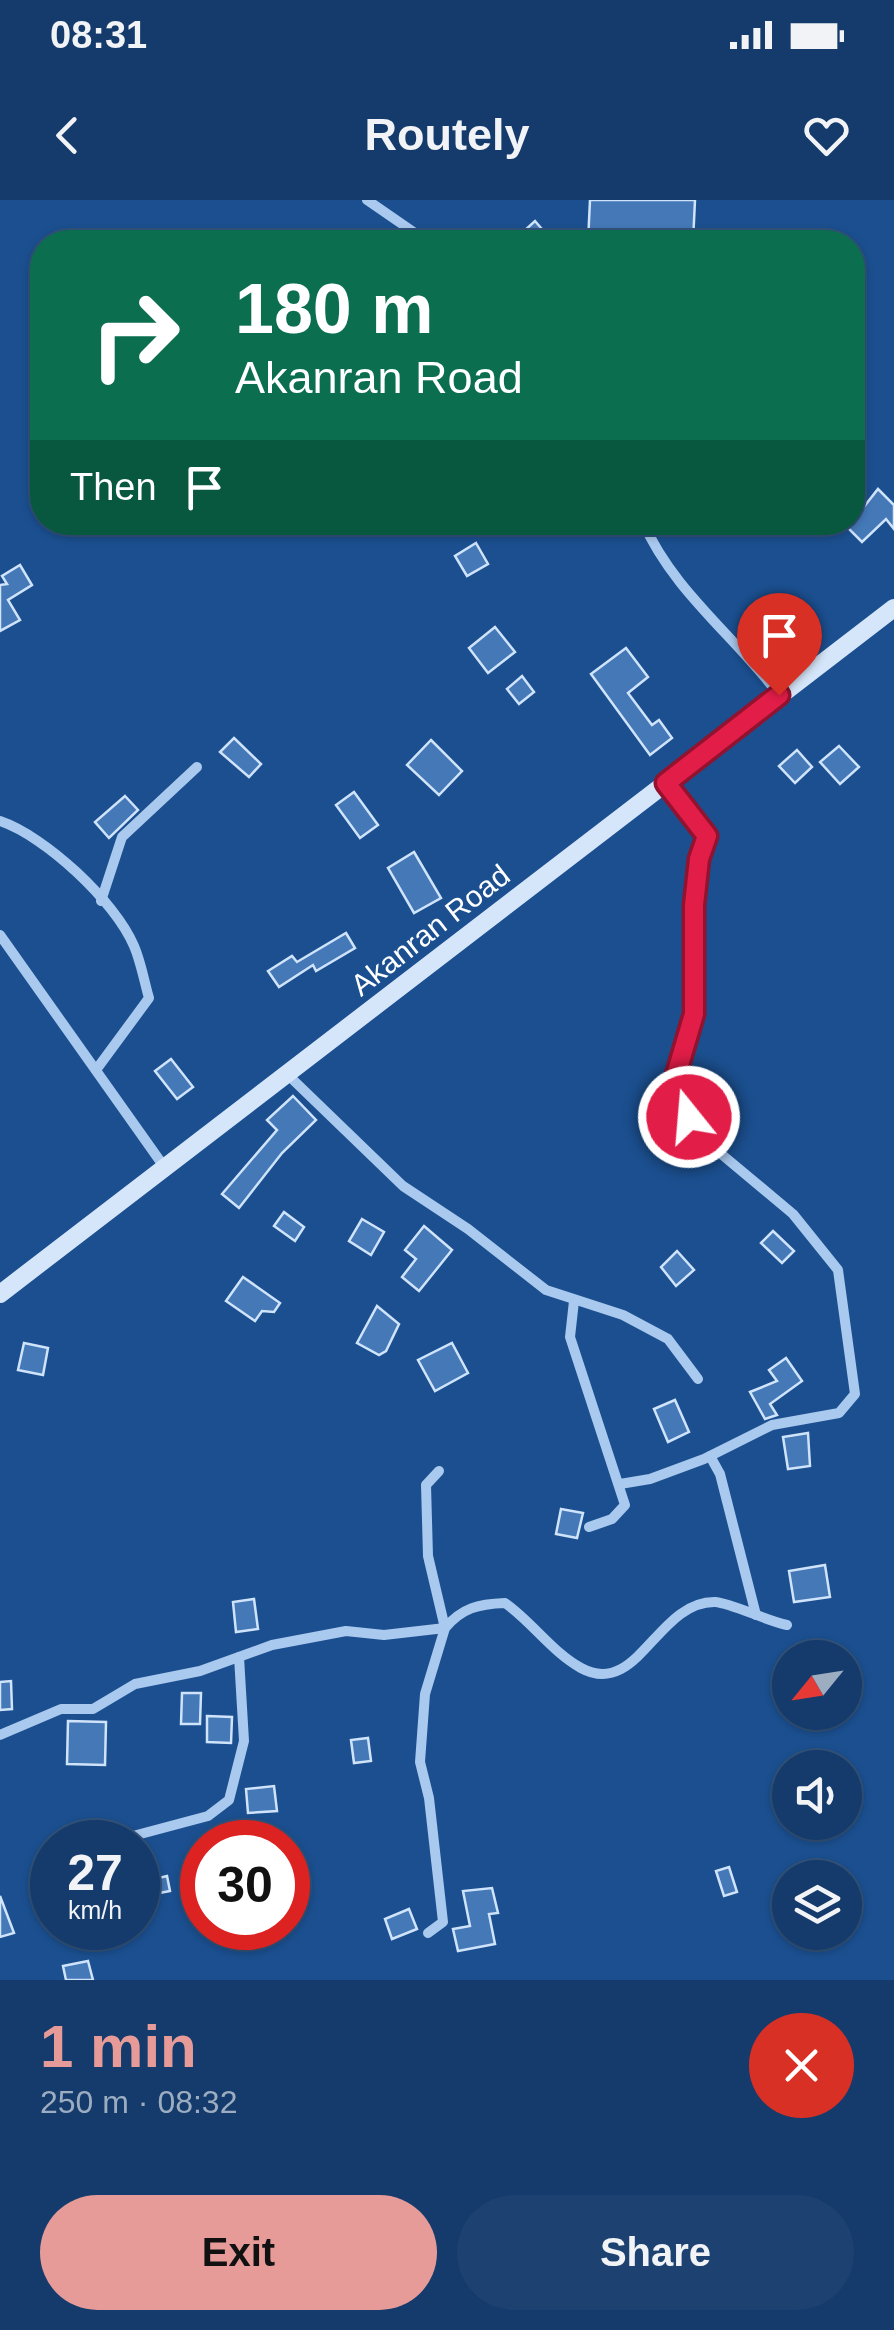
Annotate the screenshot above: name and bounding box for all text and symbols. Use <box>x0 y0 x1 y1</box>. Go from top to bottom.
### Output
text: 08:31 <box>50 14 147 56</box>
icon: back <box>40 108 95 163</box>
icon: heart <box>799 108 854 163</box>
text: Routely <box>364 109 530 160</box>
icon: right <box>70 270 200 400</box>
text: 180 m <box>235 270 433 348</box>
text: Akanran Road <box>235 352 523 403</box>
icon: arrive <box>177 460 232 515</box>
text: Then <box>70 466 157 508</box>
pin <box>737 593 822 696</box>
icon: arrive <box>752 608 807 663</box>
street label: Akanran Road <box>344 858 516 1002</box>
position arrow <box>637 1065 741 1169</box>
north arrow <box>772 1640 862 1730</box>
map controls <box>772 1640 862 1950</box>
button: sound <box>772 1750 862 1840</box>
speed limit sign: 30 <box>180 1820 310 1950</box>
text: 27 <box>67 1845 123 1901</box>
button: layers <box>772 1860 862 1950</box>
text: km/h <box>68 1896 122 1924</box>
text: 1 min <box>40 2013 197 2080</box>
button: close <box>749 2013 854 2118</box>
text: 250 m · 08:32 <box>40 2084 237 2120</box>
button: Exit <box>40 2195 437 2310</box>
button: Share <box>457 2195 854 2310</box>

